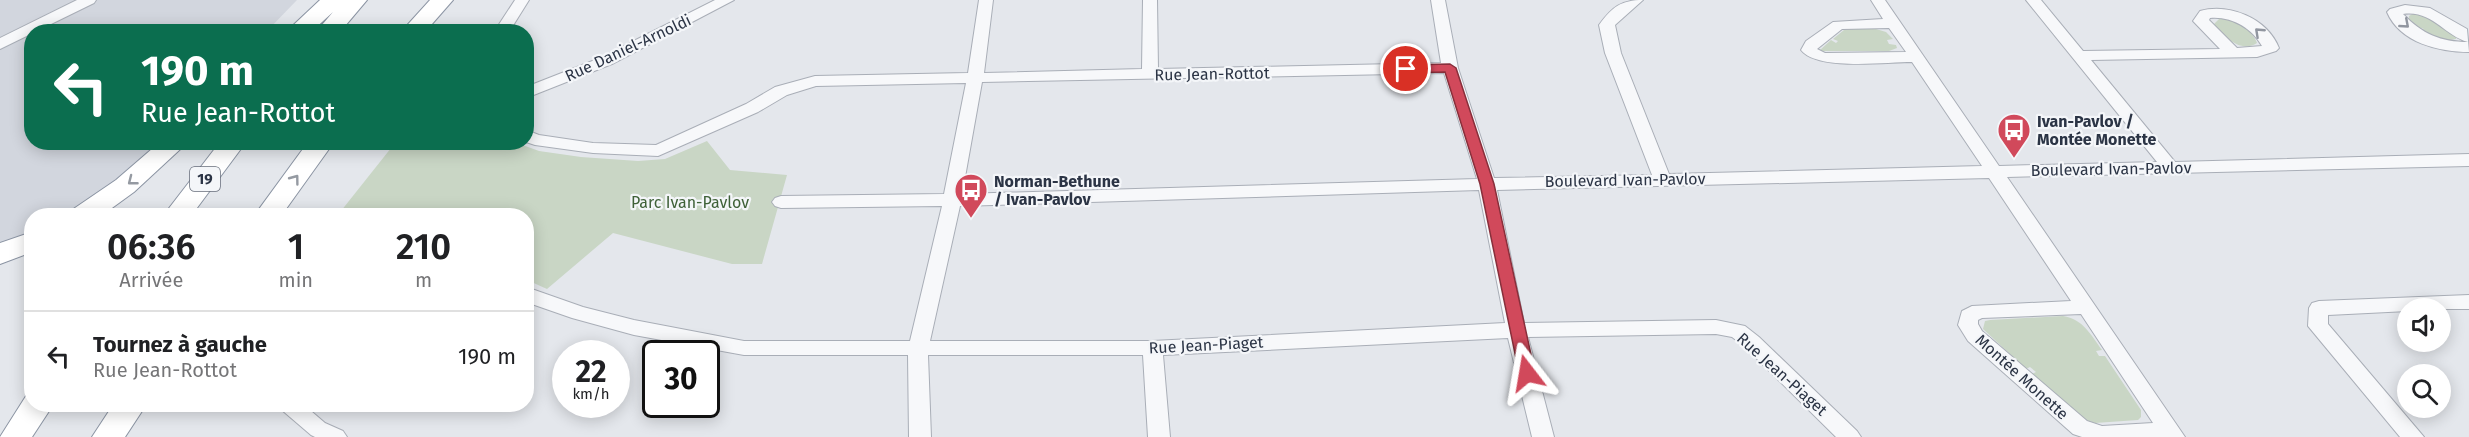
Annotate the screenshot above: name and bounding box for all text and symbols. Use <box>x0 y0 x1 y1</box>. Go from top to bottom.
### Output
street label: Rue Daniel-Arnoldi <box>562 10 694 86</box>
one-way arrow <box>2398 17 2409 28</box>
one-way arrow <box>2255 28 2266 39</box>
pin <box>1380 43 1431 94</box>
text: 190 m <box>141 46 254 96</box>
icon: left <box>42 48 120 126</box>
icon: arrive <box>1389 52 1422 85</box>
street label: Rue Jean-Rottot <box>1154 63 1270 85</box>
text: Rue Jean-Rottot <box>141 97 335 129</box>
bus stop icon: Ivan-Pavlov / Montée Monette <box>1996 112 2032 159</box>
place label: Ivan-Pavlov / Montée Monette <box>2037 112 2157 149</box>
street label: Boulevard Ivan-Pavlov <box>2030 158 2192 180</box>
road number: 19 <box>190 167 220 191</box>
street label: Boulevard Ivan-Pavlov <box>1544 169 1706 191</box>
bus stop icon: Norman-Bethune / Ivan-Pavlov <box>953 172 989 219</box>
place label: Norman-Bethune / Ivan-Pavlov <box>994 172 1120 209</box>
one-way arrow <box>128 173 139 184</box>
one-way arrow <box>287 175 298 186</box>
park label: Parc Ivan-Pavlov <box>631 193 749 212</box>
text: 06:36 <box>107 225 196 269</box>
text: 1 <box>288 225 304 269</box>
text: 210 <box>396 225 451 269</box>
text: Arrivée <box>119 268 183 292</box>
text: min <box>279 268 313 292</box>
text: m <box>415 268 432 292</box>
map controls <box>2397 298 2451 418</box>
button: sound <box>2397 298 2451 352</box>
street label: Rue Jean-Piaget <box>1733 329 1831 420</box>
street label: Montée Monette <box>1972 330 2072 424</box>
text: Tournez à gauche <box>93 331 267 358</box>
street label: Rue Jean-Piaget <box>1148 332 1264 357</box>
icon: left <box>42 340 75 373</box>
speed limit sign: 30 <box>642 340 720 418</box>
position arrow <box>1495 341 1559 405</box>
text: 190 m <box>458 343 516 370</box>
text: 22 <box>575 354 607 390</box>
text: Rue Jean-Rottot <box>93 358 237 382</box>
button: search <box>2397 364 2451 418</box>
text: km/h <box>572 385 610 403</box>

